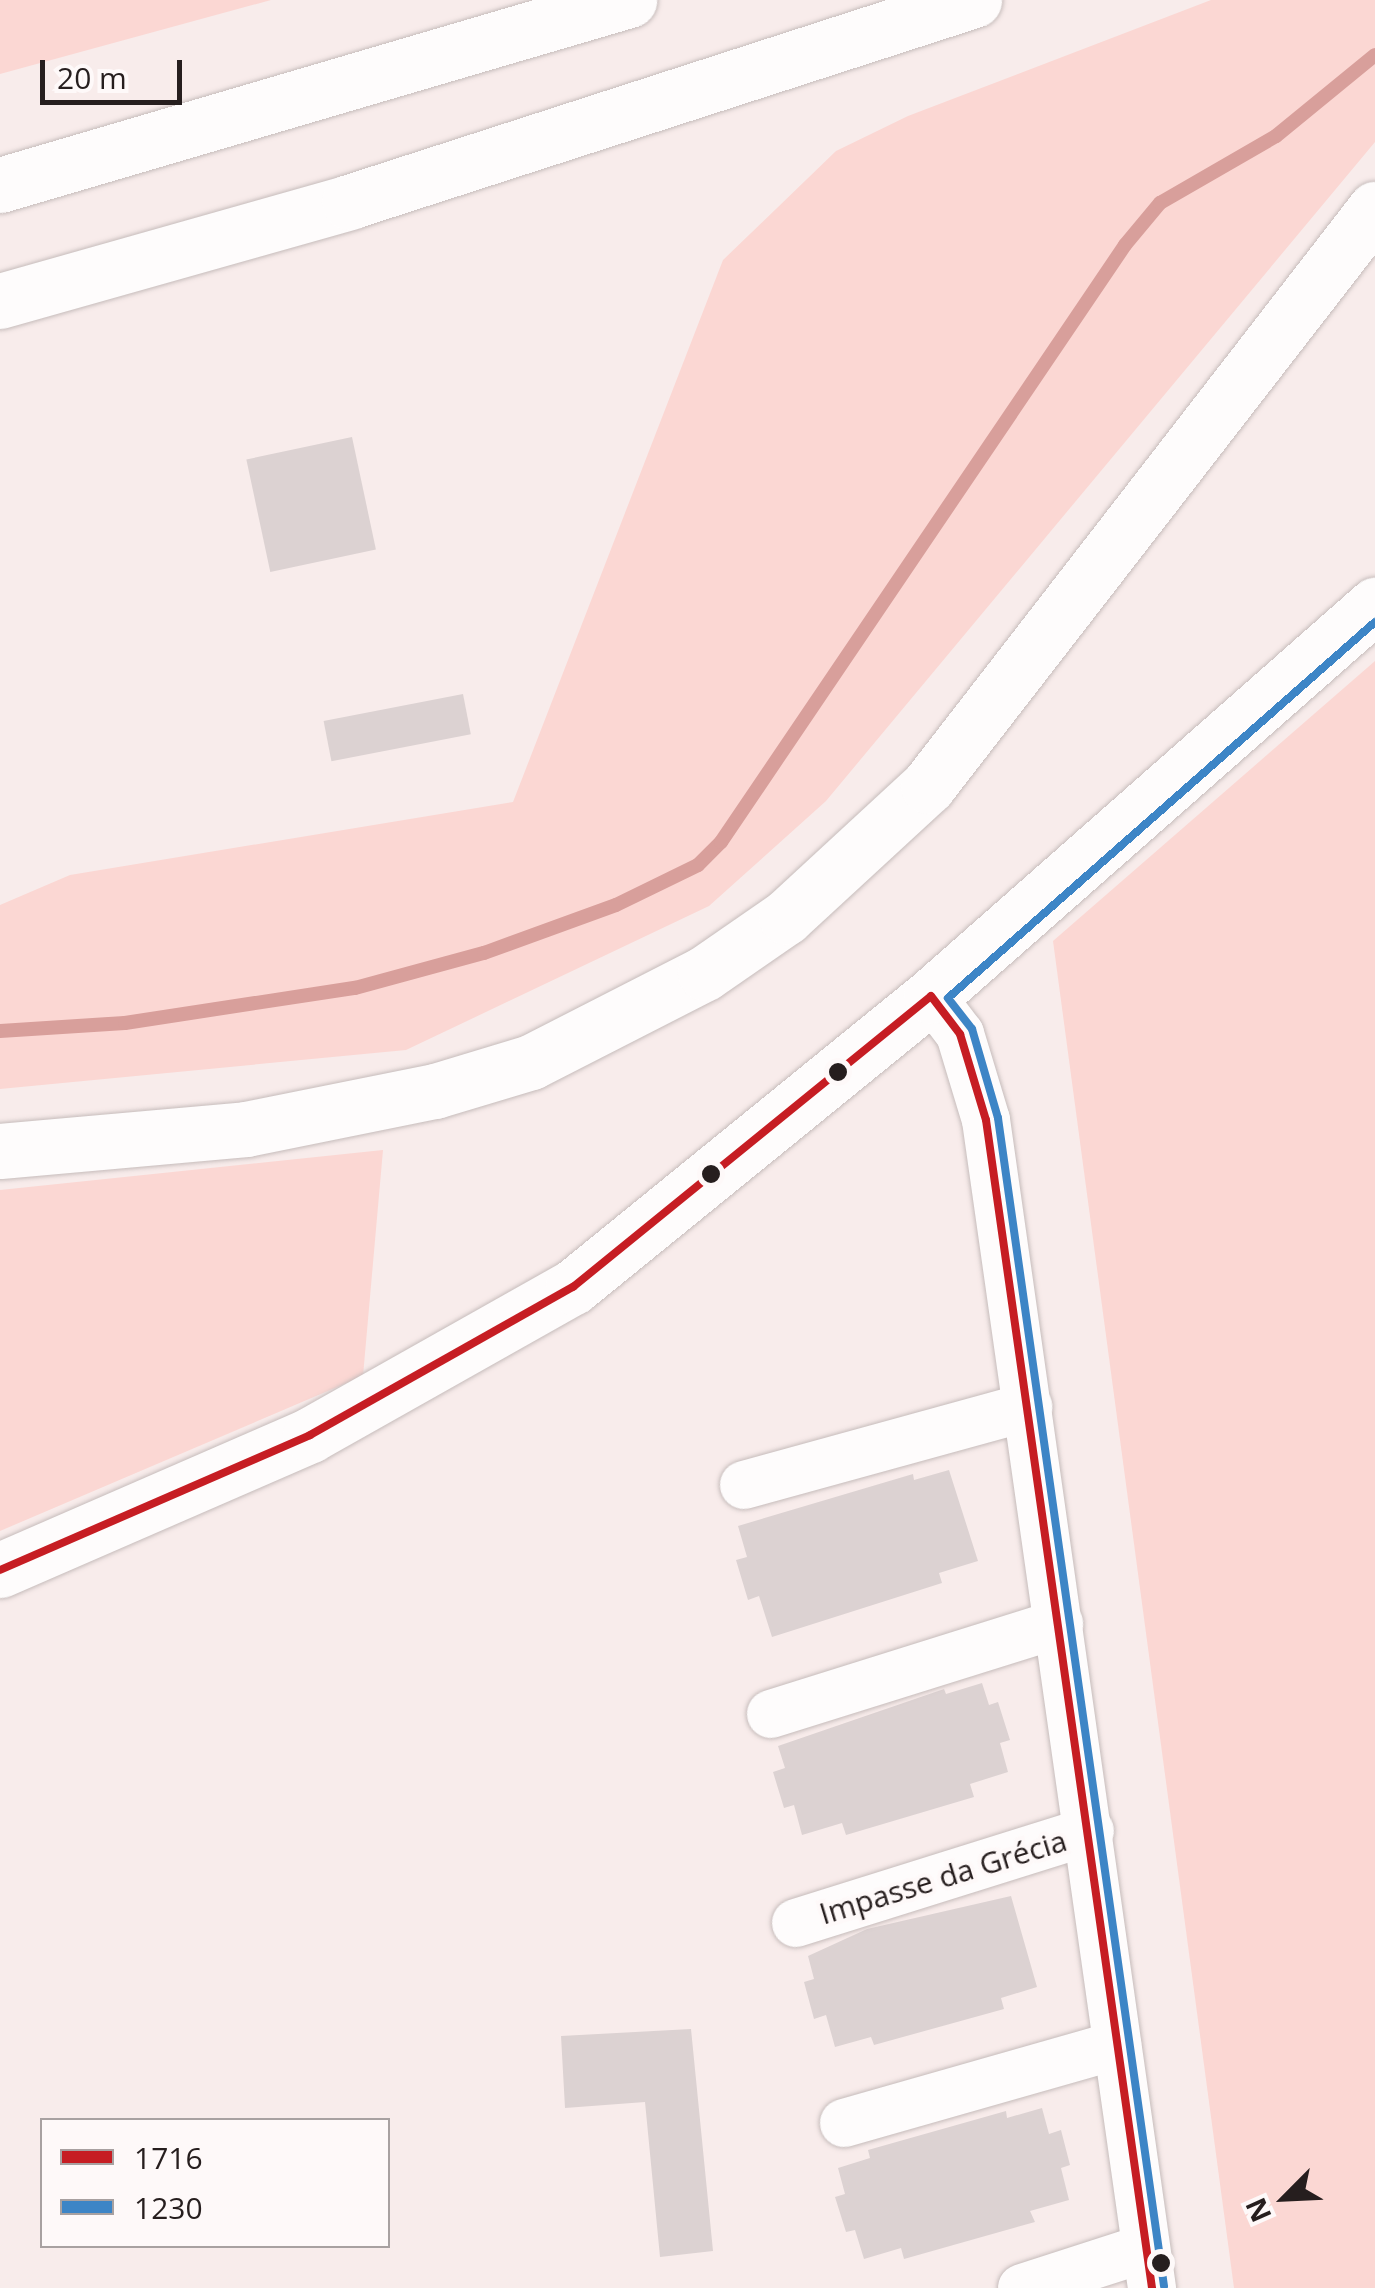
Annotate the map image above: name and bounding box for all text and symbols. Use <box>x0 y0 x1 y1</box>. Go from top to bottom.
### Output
scale bar <box>45 40 188 102</box>
text: 20 m <box>57 57 127 98</box>
unlabelled marker <box>828 1062 848 1082</box>
unlabelled marker <box>701 1164 721 1184</box>
street label: Impasse da Grécia <box>815 1822 1071 1932</box>
legend <box>40 2118 390 2248</box>
text: 1716 <box>134 2137 203 2178</box>
north arrow <box>1235 2148 1335 2248</box>
text: 1230 <box>134 2187 203 2228</box>
text: N <box>1236 2192 1280 2228</box>
unlabelled marker <box>1151 2253 1171 2273</box>

